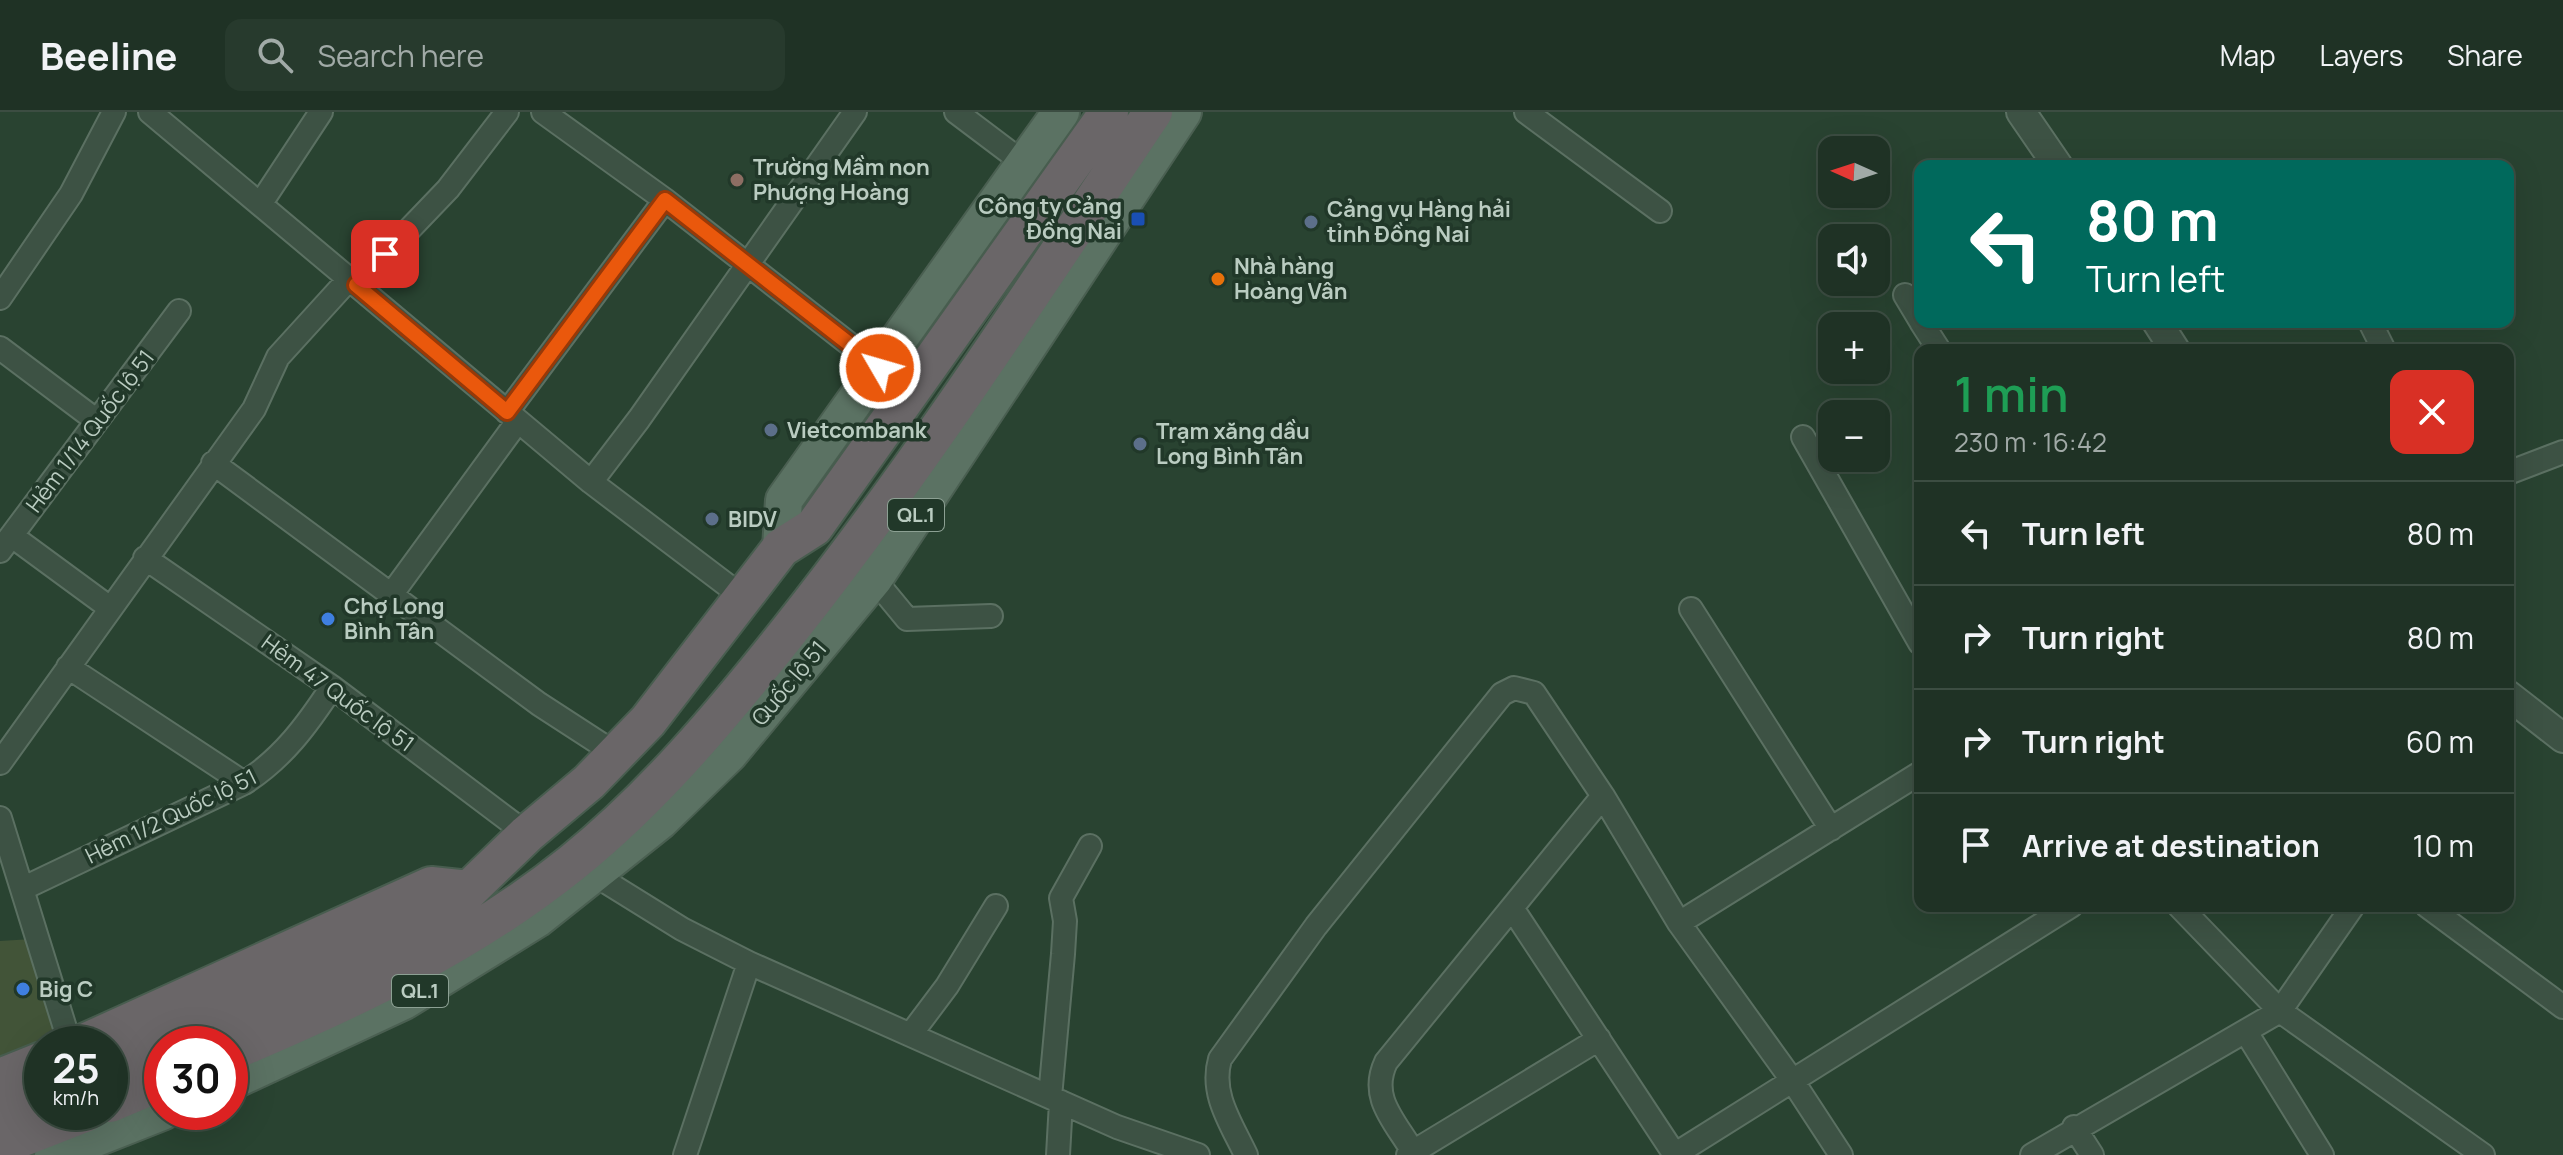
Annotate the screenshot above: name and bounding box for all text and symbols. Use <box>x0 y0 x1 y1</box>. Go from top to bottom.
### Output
search box <box>225 19 785 91</box>
text: Beeline <box>40 29 177 81</box>
icon: search <box>253 33 297 77</box>
text: Search here <box>317 35 484 76</box>
text: Map <box>2220 36 2276 74</box>
text: Layers <box>2320 36 2403 74</box>
text: Share <box>2447 36 2523 74</box>
north arrow <box>1818 136 1890 208</box>
map controls <box>1818 136 1890 472</box>
place label: Trường Mầm non Phượng Hoàng <box>753 152 930 207</box>
marker: Trường Mầm non Phượng Hoàng <box>728 171 746 189</box>
text: 80 m <box>2086 181 2219 258</box>
place label: Công ty Cảng Đồng Nai <box>978 191 1122 246</box>
icon: left <box>1954 192 2058 296</box>
place label: Cảng vụ Hàng hải tỉnh Đồng Nai <box>1327 194 1511 249</box>
marker: Công ty Cảng Đồng Nai <box>1129 210 1147 228</box>
marker: Cảng vụ Hàng hải tỉnh Đồng Nai <box>1302 213 1320 231</box>
pin <box>351 220 419 288</box>
button: sound <box>1818 224 1890 296</box>
icon: arrive <box>363 232 407 276</box>
place label: Nhà hàng Hoàng Vân <box>1234 251 1347 306</box>
text: Turn left <box>2086 254 2225 303</box>
marker: Nhà hàng Hoàng Vân <box>1209 270 1227 288</box>
button: + <box>1818 312 1890 384</box>
position arrow <box>838 326 922 410</box>
street label: Hẻm 1/14 Quốc lộ 51 <box>19 344 161 518</box>
text: 1 min <box>1954 361 2068 426</box>
button: close <box>2390 370 2474 454</box>
button: − <box>1818 400 1890 472</box>
place label: Vietcombank <box>787 415 928 445</box>
place label: Trạm xăng dầu Long Bình Tân <box>1156 416 1310 471</box>
marker: Vietcombank <box>762 421 780 439</box>
text: 230 m · 16:42 <box>1954 424 2107 460</box>
marker: Trạm xăng dầu Long Bình Tân <box>1131 435 1149 453</box>
road number: QL.1 <box>888 499 944 531</box>
place label: BIDV <box>728 504 777 534</box>
marker: BIDV <box>703 510 721 528</box>
icon: left <box>1954 511 1998 555</box>
text: Turn left <box>2022 513 2145 554</box>
text: 80 m <box>2407 513 2474 554</box>
place label: Chợ Long Bình Tân <box>344 591 445 646</box>
marker: Chợ Long Bình Tân <box>319 610 337 628</box>
icon: right <box>1954 615 1998 659</box>
text: Turn right <box>2022 617 2165 658</box>
text: 80 m <box>2407 617 2474 658</box>
street label: Hẻm 47 Quốc lộ 51 <box>256 627 420 759</box>
street label: Quốc lộ 51 <box>745 634 833 732</box>
icon: right <box>1954 719 1998 763</box>
text: Turn right <box>2022 721 2165 762</box>
text: 60 m <box>2406 721 2474 762</box>
street label: Hẻm 1/2 Quốc lộ 51 <box>80 761 262 871</box>
icon: arrive <box>1954 823 1998 867</box>
text: Arrive at destination <box>2022 825 2320 866</box>
text: 10 m <box>2413 825 2474 866</box>
place label: Big C <box>39 974 93 1004</box>
road number: QL.1 <box>392 975 448 1007</box>
marker: Big C <box>14 980 32 998</box>
speed limit sign: 30 <box>144 1026 248 1130</box>
text: 25 <box>52 1040 100 1095</box>
text: km/h <box>53 1084 99 1111</box>

